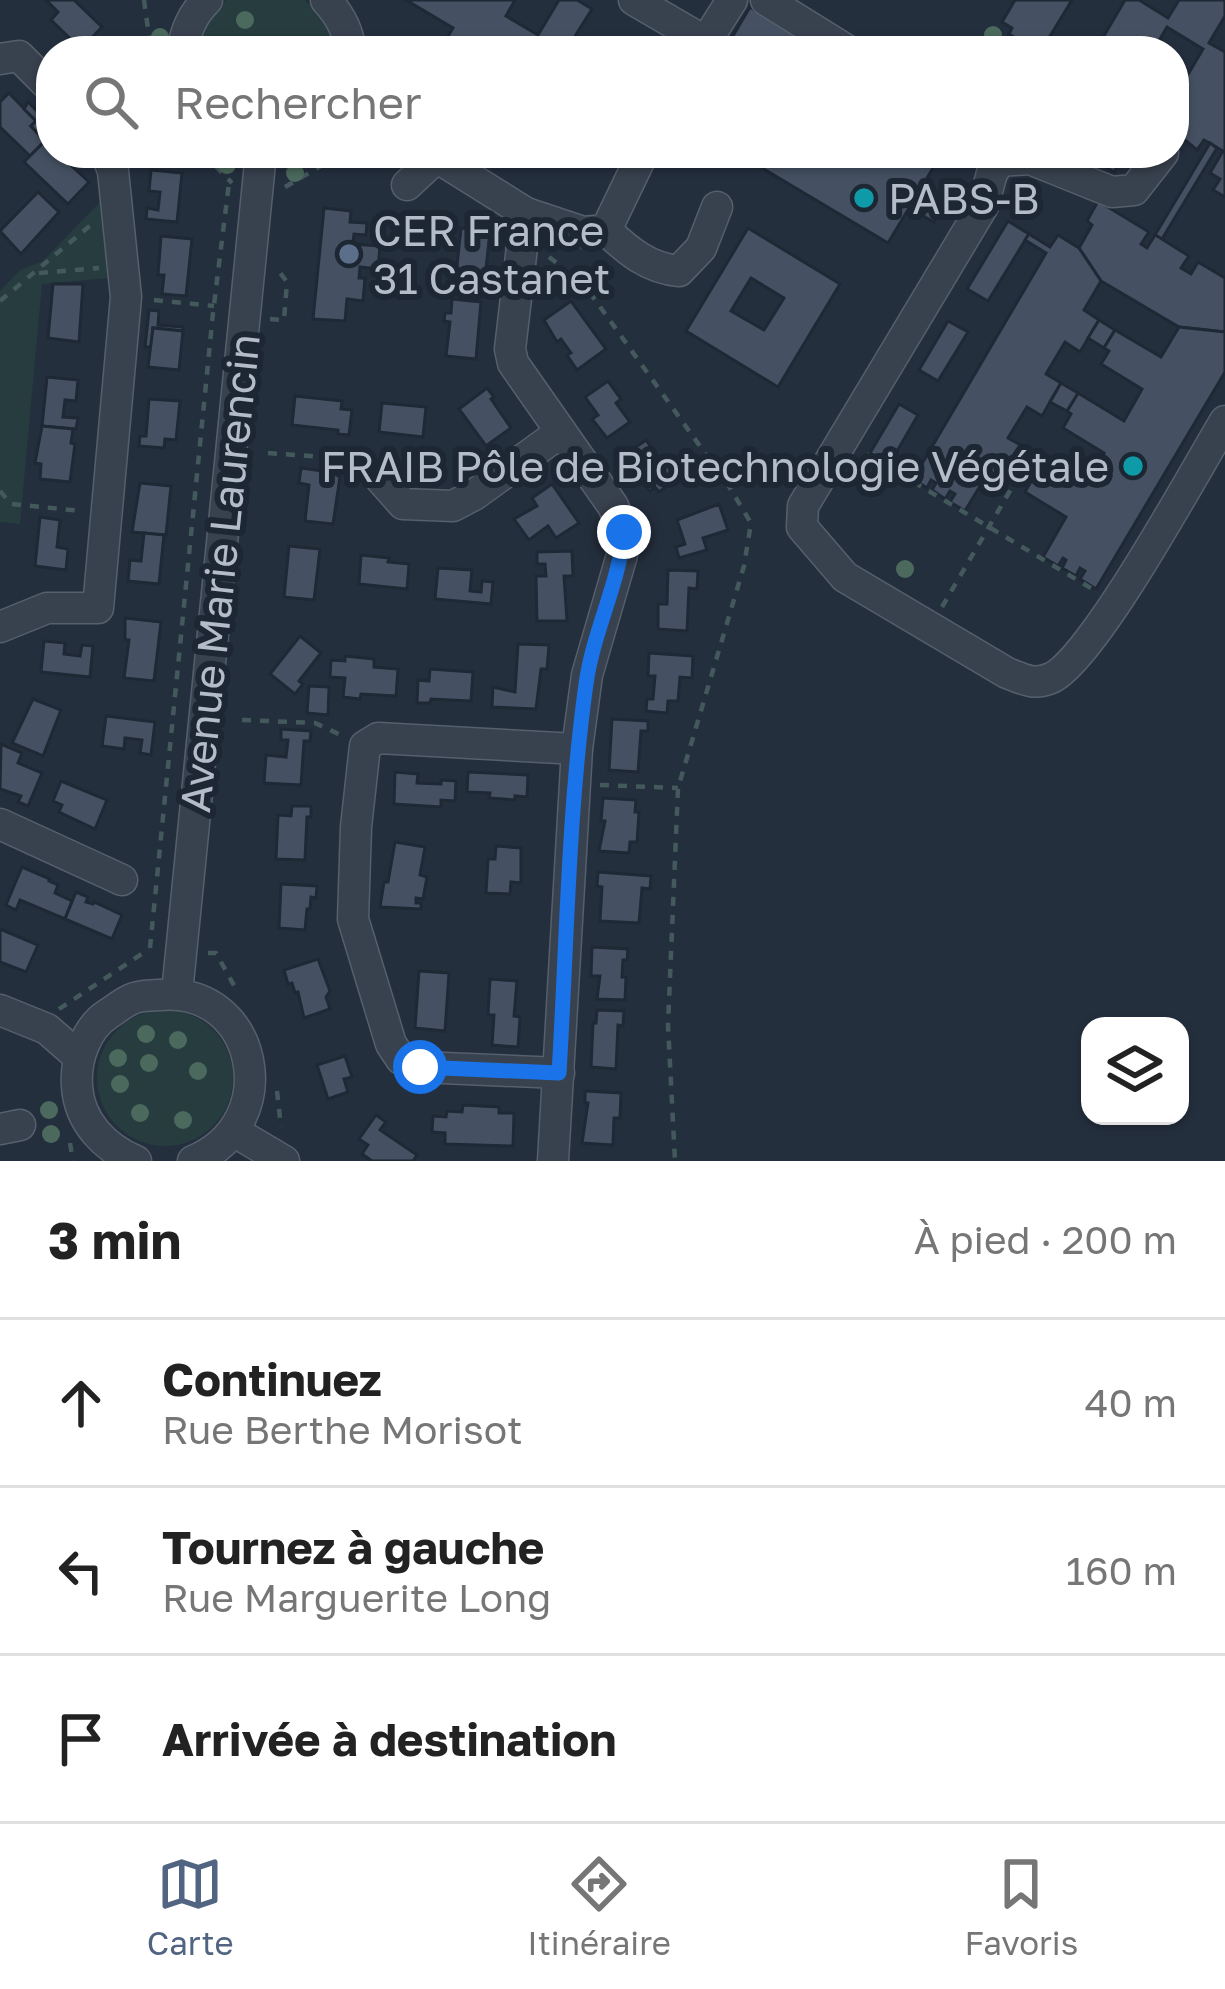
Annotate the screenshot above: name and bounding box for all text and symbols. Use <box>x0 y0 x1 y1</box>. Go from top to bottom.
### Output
search box <box>36 36 1189 168</box>
icon: search <box>78 69 144 135</box>
text: Rechercher <box>174 75 422 129</box>
place label: PABS-B <box>888 173 1039 223</box>
marker: PABS-B <box>851 185 877 211</box>
place label: CER France 31 Castanet <box>373 205 611 303</box>
marker: CER France 31 Castanet <box>336 241 362 267</box>
street label: Avenue Marie Laurencin <box>169 331 269 815</box>
place label: FRAIB Pôle de Biotechnologie Végétale <box>321 441 1109 491</box>
marker: FRAIB Pôle de Biotechnologie Végétale <box>1120 453 1146 479</box>
route end <box>597 505 651 559</box>
map controls <box>1081 1017 1189 1125</box>
button: layers <box>1081 1017 1189 1125</box>
route start <box>393 1040 447 1094</box>
text: 3 min <box>48 1209 181 1270</box>
text: À pied · 200 m <box>914 1216 1177 1263</box>
text: Continuez <box>162 1352 382 1406</box>
icon: ahead <box>48 1370 114 1436</box>
text: 40 m <box>1085 1379 1177 1426</box>
text: Rue Berthe Morisot <box>162 1406 523 1453</box>
text: Tournez à gauche <box>162 1520 544 1574</box>
icon: left <box>48 1538 114 1604</box>
text: 160 m <box>1066 1547 1177 1594</box>
text: Rue Marguerite Long <box>162 1574 551 1621</box>
icon: arrive <box>48 1706 114 1772</box>
text: Arrivée à destination <box>162 1712 617 1766</box>
tab: Carte <box>147 1851 234 1962</box>
tab: Itinéraire <box>527 1851 671 1962</box>
tab: Favoris <box>964 1851 1078 1962</box>

